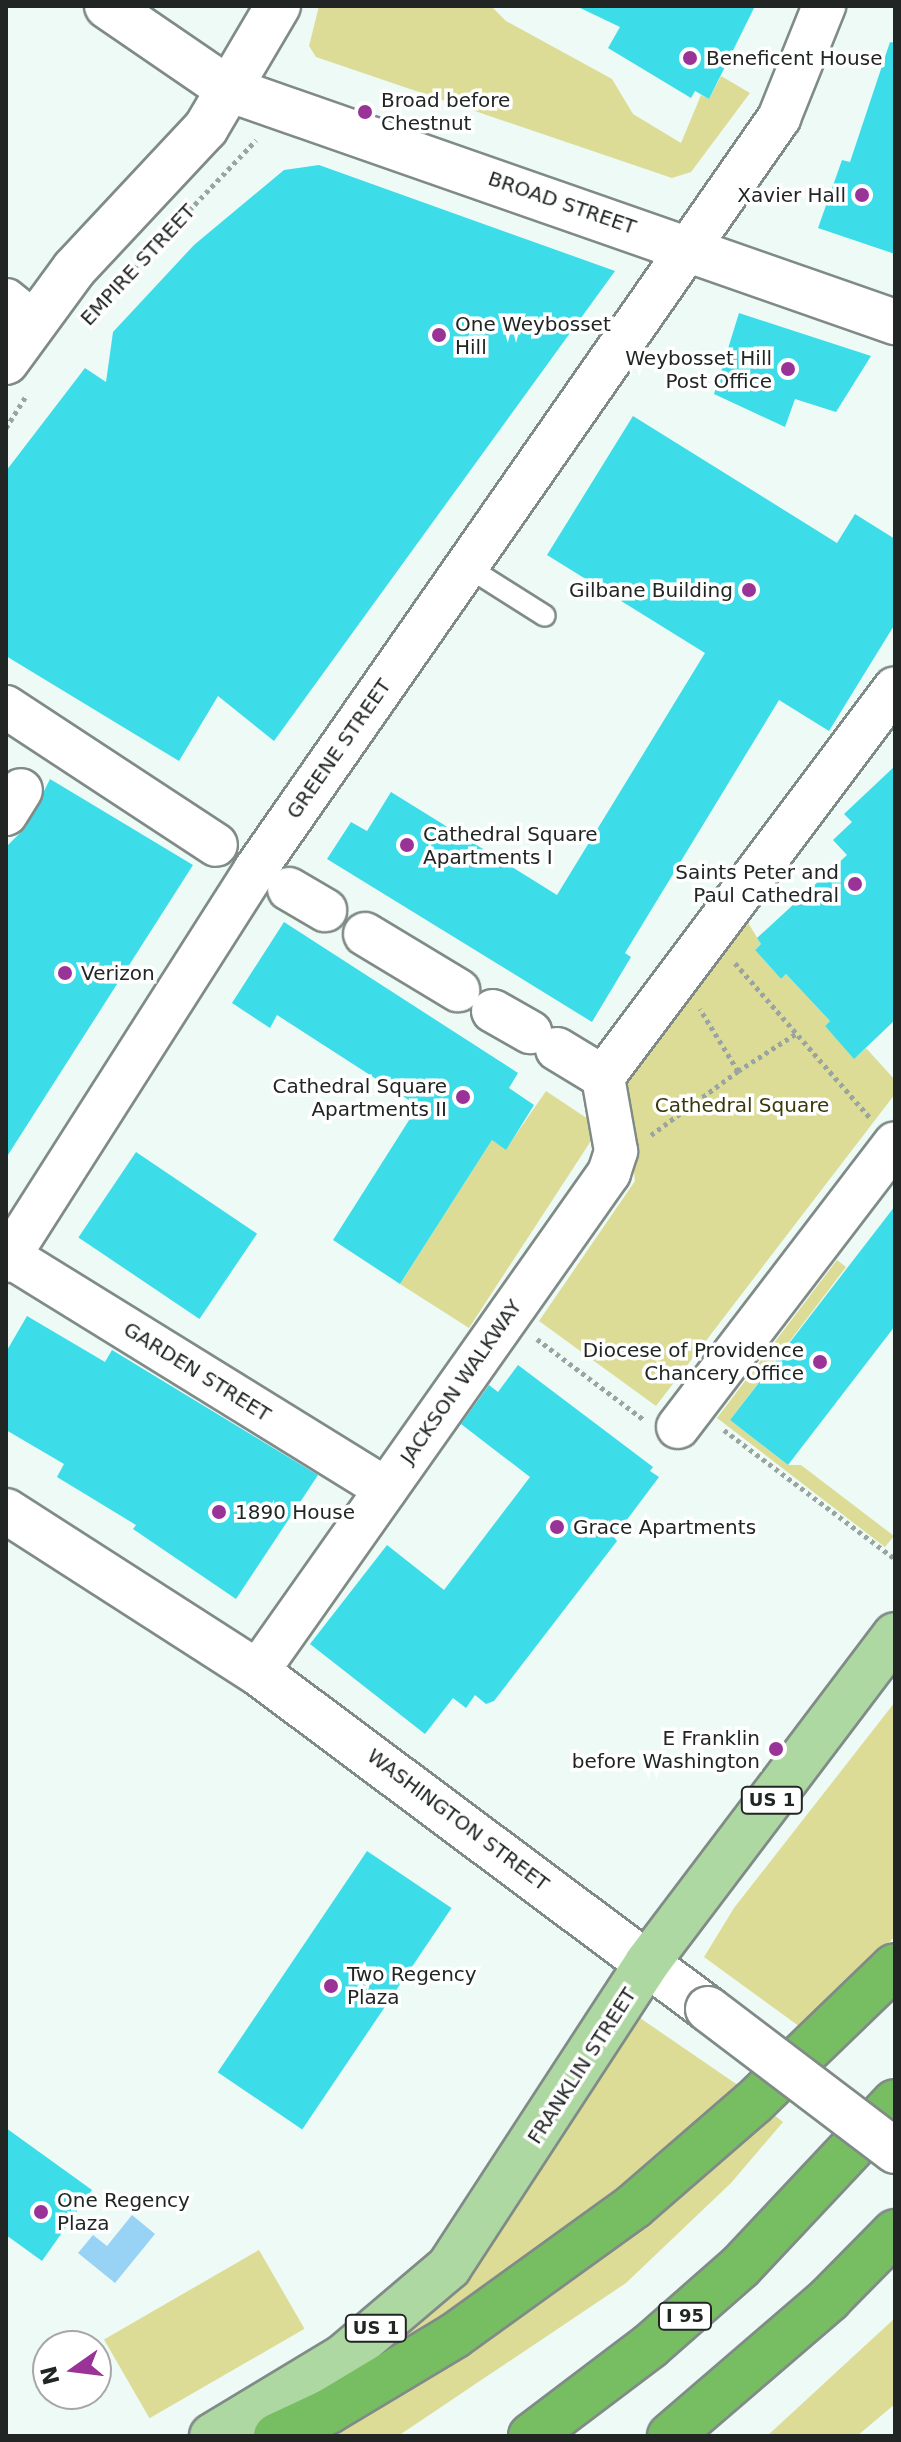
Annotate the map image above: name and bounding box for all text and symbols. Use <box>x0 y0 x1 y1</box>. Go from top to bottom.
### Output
place label: Beneficent House <box>706 46 882 70</box>
marker: Beneficent House <box>681 49 699 67</box>
place label: Broad before Chestnut <box>381 88 510 135</box>
marker: Broad before Chestnut <box>356 103 374 121</box>
street label: BROAD STREET <box>485 166 639 240</box>
place label: Xavier Hall <box>737 183 846 207</box>
marker: Xavier Hall <box>853 186 871 204</box>
street label: EMPIRE STREET <box>76 199 200 331</box>
place label: One Weybosset Hill <box>455 312 611 359</box>
marker: One Weybosset Hill <box>430 326 448 344</box>
place label: Weybosset Hill Post Office <box>625 346 772 393</box>
marker: Weybosset Hill Post Office <box>779 360 797 378</box>
place label: Gilbane Building <box>569 578 733 602</box>
marker: Gilbane Building <box>740 581 758 599</box>
street label: GREENE STREET <box>282 675 396 823</box>
place label: Cathedral Square Apartments I <box>423 822 598 869</box>
marker: Cathedral Square Apartments I <box>398 836 416 854</box>
place label: Saints Peter and Paul Cathedral <box>675 860 839 907</box>
marker: Saints Peter and Paul Cathedral <box>846 875 864 893</box>
place label: Verizon <box>81 961 155 985</box>
marker: Verizon <box>56 964 74 982</box>
place label: Cathedral Square Apartments II <box>272 1074 447 1121</box>
marker: Cathedral Square Apartments II <box>454 1088 472 1106</box>
park label: Cathedral Square <box>655 1093 829 1117</box>
street label: JACKSON WALKWAY <box>395 1295 527 1469</box>
street label: GARDEN STREET <box>119 1317 275 1427</box>
place label: Diocese of Providence Chancery Office <box>583 1338 804 1385</box>
marker: Diocese of Providence Chancery Office <box>811 1353 829 1371</box>
place label: 1890 House <box>235 1500 355 1524</box>
marker: 1890 House <box>210 1503 228 1521</box>
place label: Grace Apartments <box>573 1515 756 1539</box>
marker: Grace Apartments <box>548 1518 566 1536</box>
place label: E Franklin before Washington <box>572 1726 760 1773</box>
marker: E Franklin before Washington <box>767 1740 785 1758</box>
street label: WASHINGTON STREET <box>362 1744 554 1896</box>
road number: US 1 <box>740 1786 804 1814</box>
place label: Two Regency Plaza <box>347 1962 477 2009</box>
marker: Two Regency Plaza <box>322 1977 340 1995</box>
street label: FRANKLIN STREET <box>523 1984 641 2148</box>
place label: One Regency Plaza <box>57 2188 190 2235</box>
marker: One Regency Plaza <box>32 2203 50 2221</box>
road number: I 95 <box>657 2302 713 2330</box>
road number: US 1 <box>344 2314 408 2342</box>
north arrow <box>32 2330 112 2410</box>
text: N <box>36 2363 65 2387</box>

